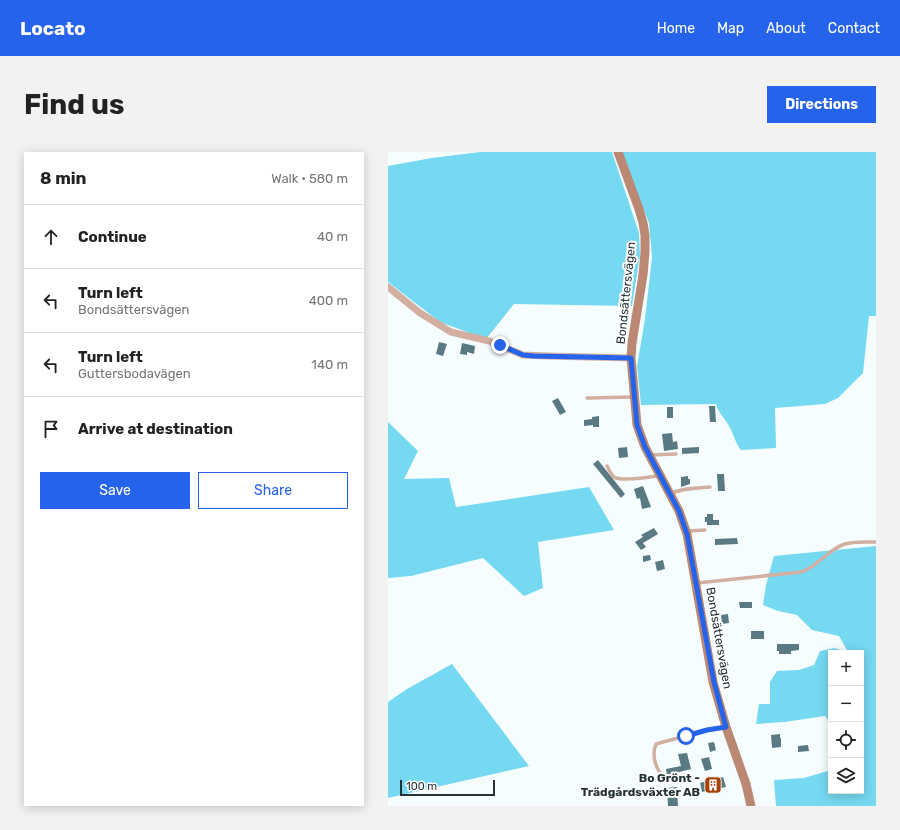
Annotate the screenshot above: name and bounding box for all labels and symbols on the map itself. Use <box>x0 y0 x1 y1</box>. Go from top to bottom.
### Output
street label: Bondsättersvägen <box>614 241 638 345</box>
route end <box>491 336 509 354</box>
street label: Bondsättersvägen <box>703 586 735 690</box>
route start <box>677 727 695 745</box>
place label: Bo Grönt - Trädgårdsväxter AB <box>581 771 700 799</box>
building icon: Bo Grönt - Trädgårdsväxter AB <box>703 775 723 795</box>
scale bar <box>400 778 495 797</box>

